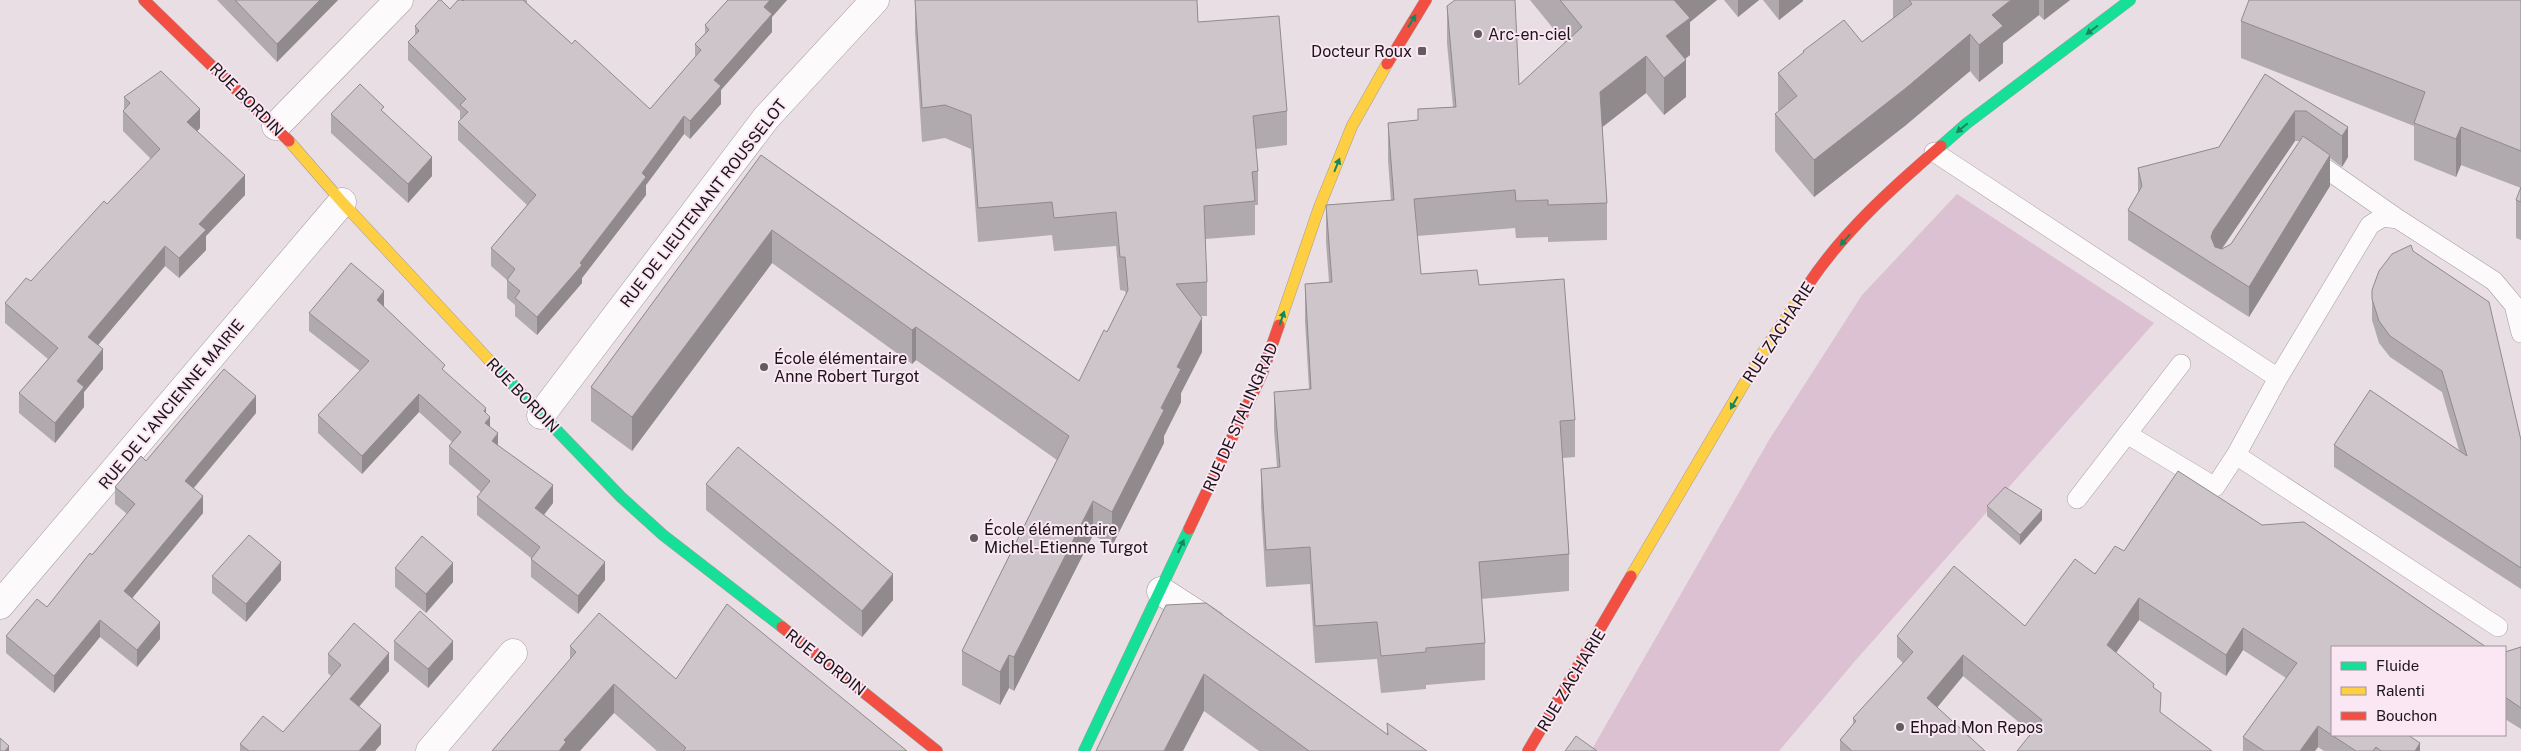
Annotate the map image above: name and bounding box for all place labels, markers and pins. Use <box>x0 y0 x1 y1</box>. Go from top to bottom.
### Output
place label: Arc-en-ciel <box>1488 25 1572 44</box>
marker: Arc-en-ciel <box>1472 28 1484 40</box>
place label: Docteur Roux <box>1311 42 1412 61</box>
marker: Docteur Roux <box>1416 45 1428 57</box>
place label: École élémentaire Anne Robert Turgot <box>774 348 920 386</box>
marker: École élémentaire Anne Robert Turgot <box>758 361 770 373</box>
place label: École élémentaire Michel-Etienne Turgot <box>984 519 1148 557</box>
marker: École élémentaire Michel-Etienne Turgot <box>968 532 980 544</box>
place label: Ehpad Mon Repos <box>1910 718 2043 737</box>
marker: Ehpad Mon Repos <box>1894 721 1906 733</box>

